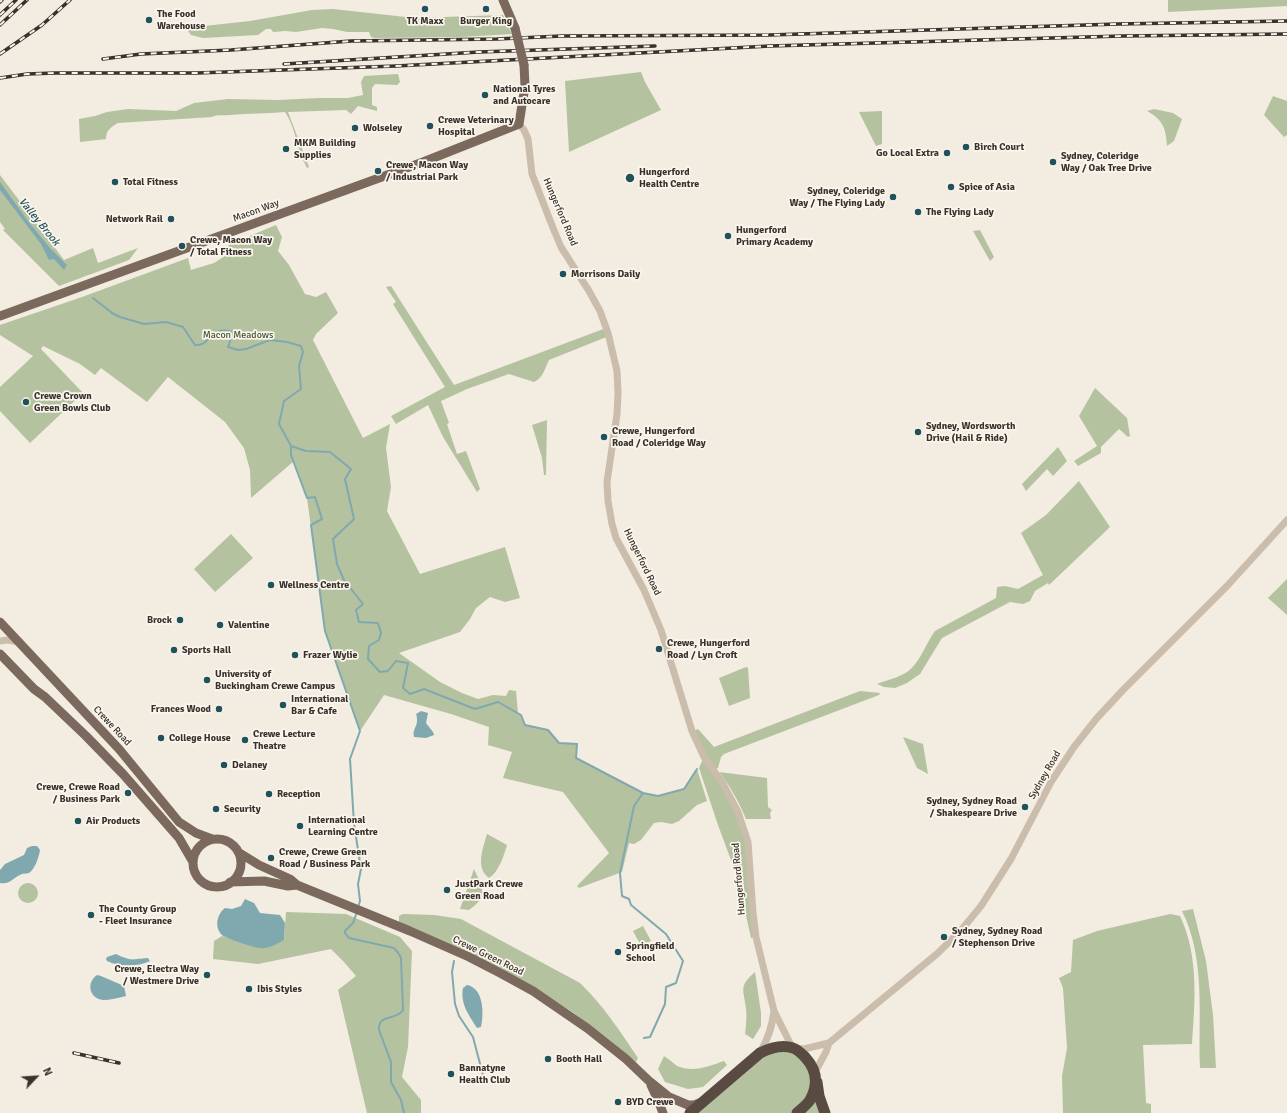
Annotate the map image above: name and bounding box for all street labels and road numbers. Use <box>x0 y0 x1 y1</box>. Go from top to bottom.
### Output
street label: Hungerford Road <box>540 176 580 248</box>
street label: Macon Way <box>231 197 281 225</box>
street label: Hungerford Road <box>621 527 663 597</box>
street label: Crewe Road <box>91 704 133 748</box>
street label: Sydney Road <box>1026 749 1064 801</box>
street label: Hungerford Road <box>730 842 748 916</box>
street label: Crewe Green Road <box>450 934 526 978</box>

